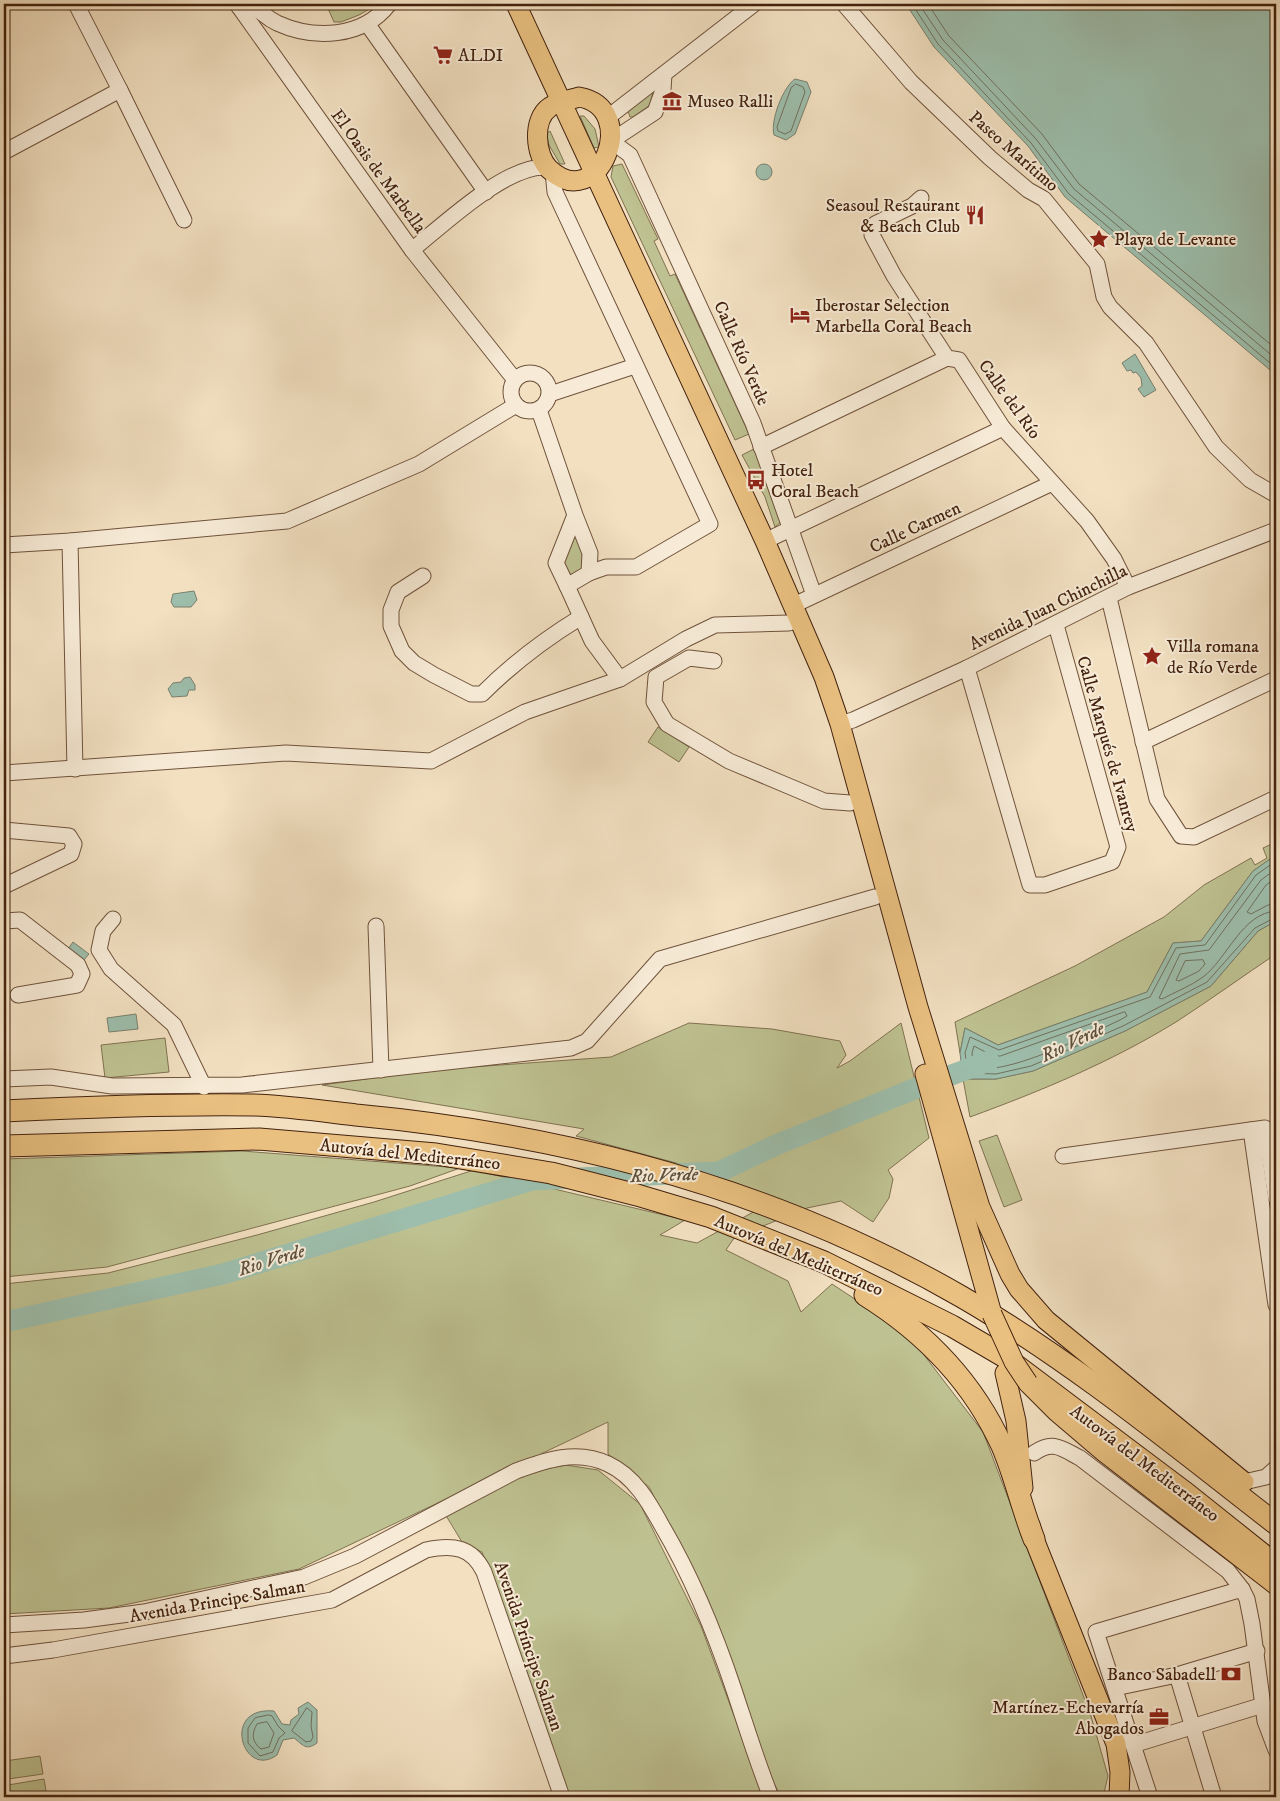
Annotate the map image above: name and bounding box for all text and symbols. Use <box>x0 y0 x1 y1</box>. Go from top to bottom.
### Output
supermarket icon: ALDI <box>432 44 454 66</box>
place label: ALDI <box>458 45 503 67</box>
museum icon: Museo Ralli <box>661 90 683 112</box>
place label: Museo Ralli <box>687 91 773 113</box>
street label: El Oasis de Marbella <box>326 105 431 238</box>
street label: Paseo Marítimo <box>964 107 1063 197</box>
place label: Seasoul Restaurant & Beach Club <box>826 195 960 238</box>
restaurant icon: Seasoul Restaurant & Beach Club <box>964 204 986 226</box>
place icon: Playa de Levante <box>1088 228 1110 250</box>
place label: Playa de Levante <box>1114 229 1236 251</box>
place label: Iberostar Selection Marbella Coral Beach <box>815 295 973 338</box>
street label: Calle Río Verde <box>708 298 774 409</box>
hotel icon: Iberostar Selection Marbella Coral Beach <box>789 304 811 326</box>
street label: Calle del Río <box>973 356 1045 444</box>
place label: Hotel Coral Beach <box>771 460 860 503</box>
bus stop icon: Hotel Coral Beach <box>745 469 767 491</box>
street label: Calle Carmen <box>866 497 965 559</box>
street label: Avenida Juan Chinchilla <box>966 560 1131 656</box>
place label: Villa romana de Río Verde <box>1166 636 1259 679</box>
place icon: Villa romana de Río Verde <box>1141 645 1163 667</box>
street label: Calle Marqués de Ivanrey <box>1071 654 1143 835</box>
water label: Rio Verde <box>1036 1017 1109 1068</box>
street label: Autovía del Mediterráneo <box>319 1135 502 1175</box>
water label: Rio Verde <box>629 1163 699 1188</box>
street label: Autovía del Mediterráneo <box>711 1210 887 1302</box>
water label: Rio Verde <box>235 1239 308 1282</box>
street label: Autovía del Mediterráneo <box>1065 1400 1224 1527</box>
street label: Avenida Príncipe Salman <box>489 1559 568 1735</box>
street label: Avenida Principe Salman <box>128 1576 307 1628</box>
bank icon: Banco Sabadell <box>1220 1663 1242 1685</box>
place label: Banco Sabadell <box>1107 1664 1217 1686</box>
place label: Martínez-Echevarría Abogados <box>992 1697 1144 1740</box>
office icon: Martínez-Echevarría Abogados <box>1148 1706 1170 1728</box>

